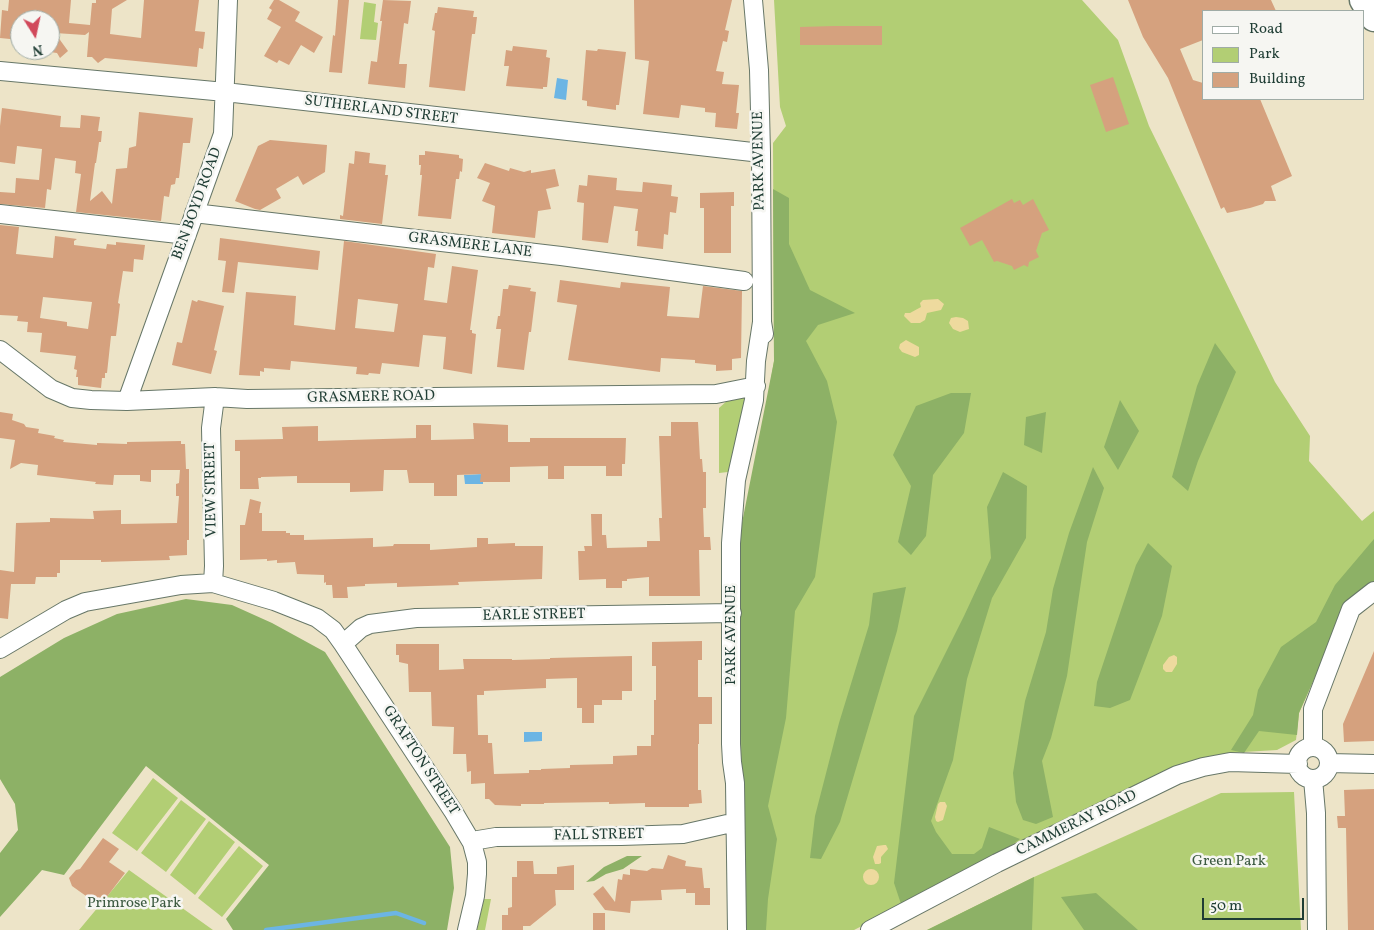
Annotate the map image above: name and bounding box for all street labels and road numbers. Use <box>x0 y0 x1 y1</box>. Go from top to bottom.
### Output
street label: SUTHERLAND STREET <box>303 93 459 129</box>
street label: PARK AVENUE <box>750 111 770 211</box>
street label: BEN BOYD ROAD <box>169 145 227 263</box>
street label: GRASMERE LANE <box>407 229 533 263</box>
street label: GRASMERE ROAD <box>307 388 435 408</box>
street label: VIEW STREET <box>202 442 222 538</box>
street label: PARK AVENUE <box>723 585 741 685</box>
street label: EARLE STREET <box>482 606 586 626</box>
street label: GRAFTON STREET <box>378 703 462 819</box>
street label: CAMMERAY ROAD <box>1014 787 1140 861</box>
street label: FALL STREET <box>553 826 645 846</box>

